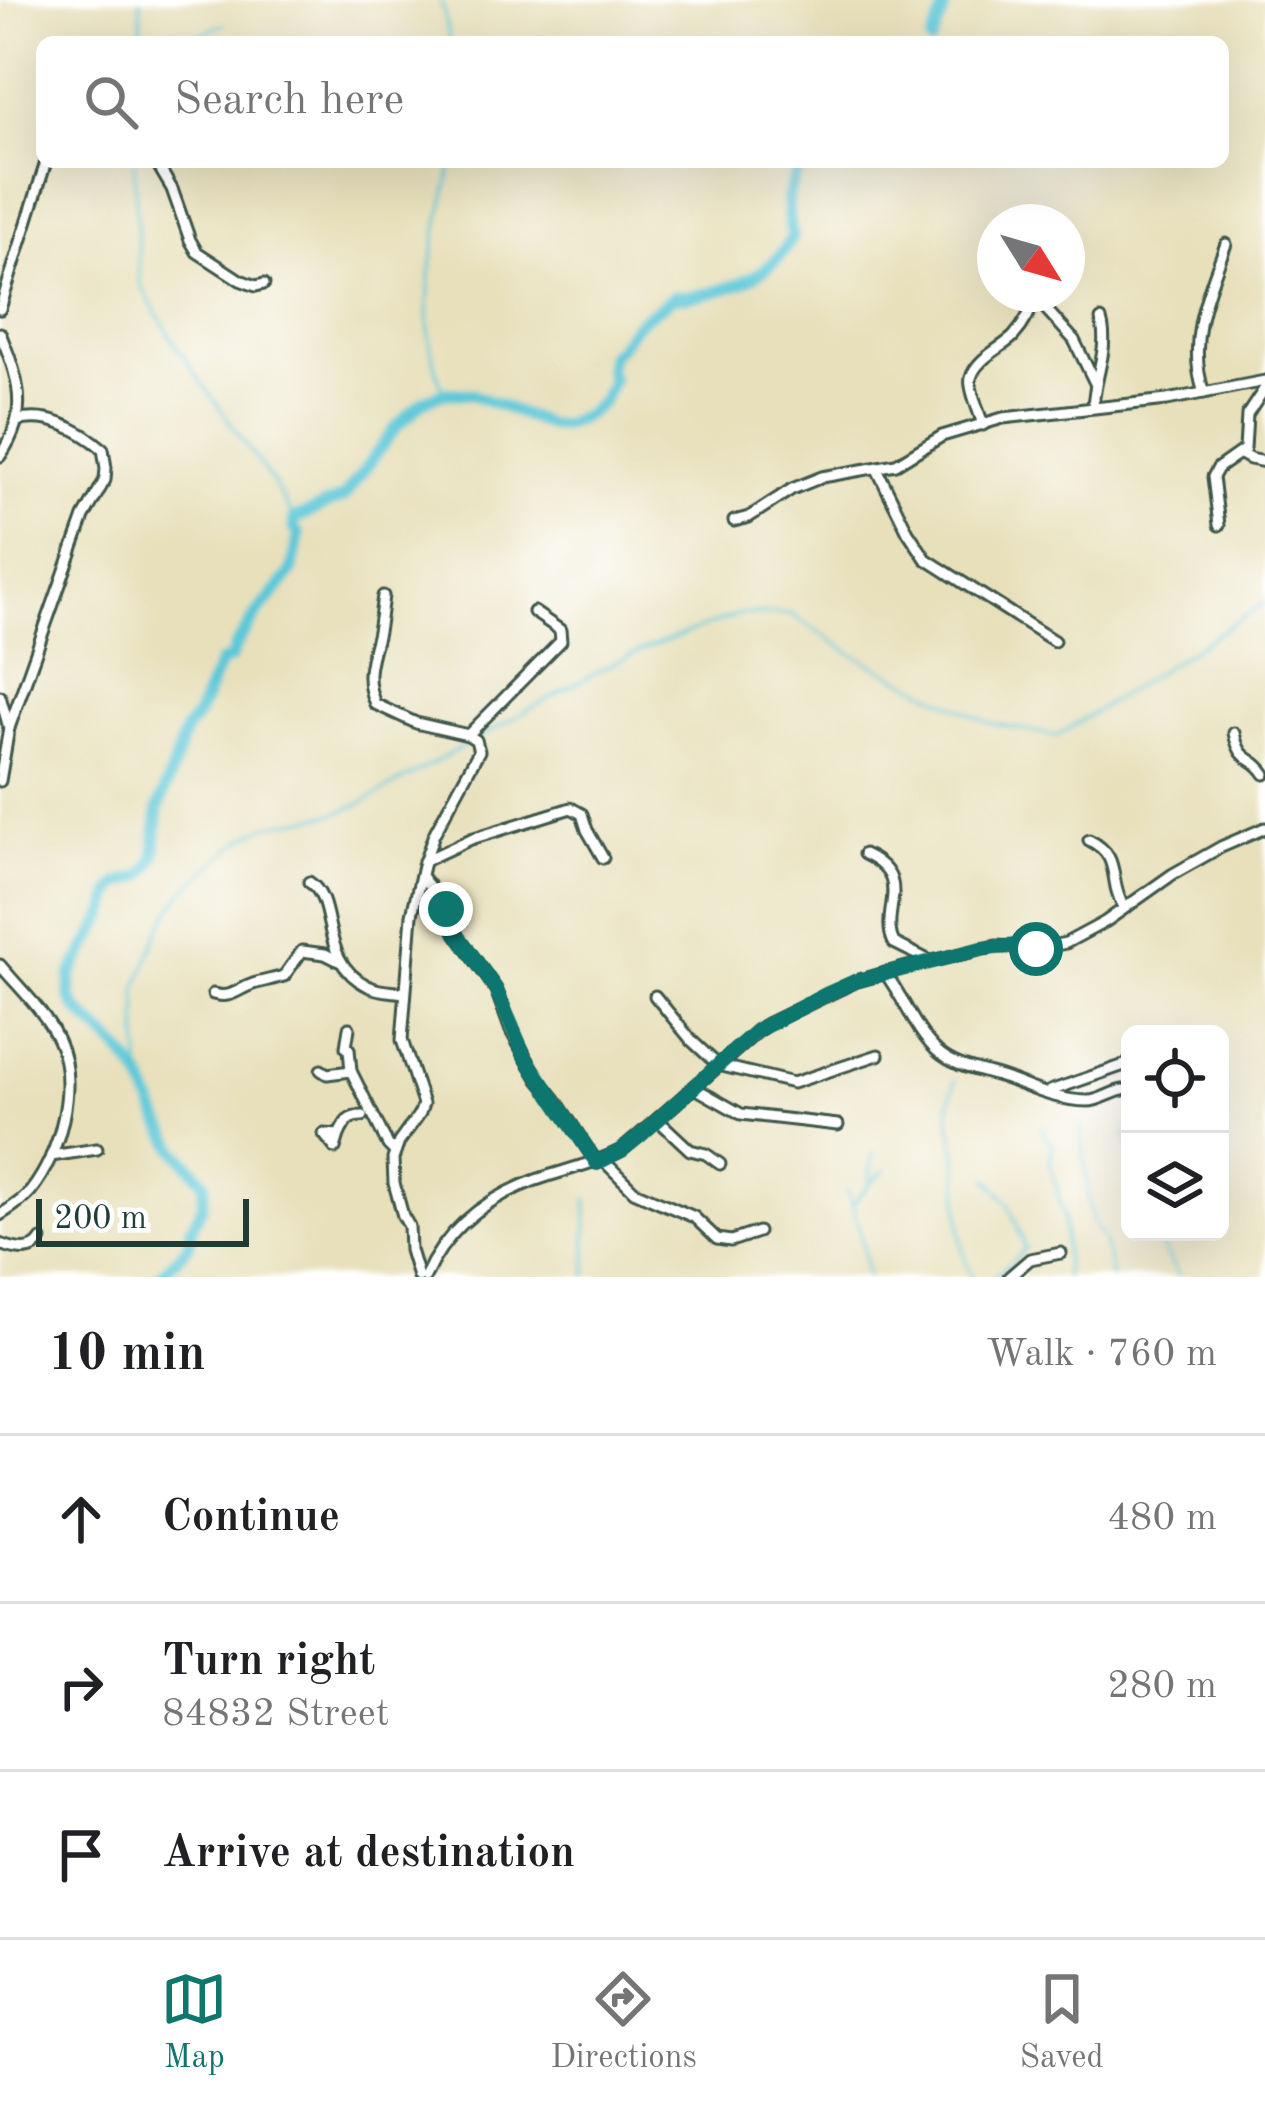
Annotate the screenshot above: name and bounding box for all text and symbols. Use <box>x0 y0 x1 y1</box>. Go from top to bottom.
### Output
search box <box>36 36 1229 168</box>
icon: search <box>78 69 144 135</box>
text: Search here <box>174 79 404 124</box>
north arrow <box>977 204 1085 312</box>
route end <box>419 882 473 936</box>
route start <box>1009 922 1063 976</box>
map controls <box>1121 1025 1229 1241</box>
button: locate <box>1121 1025 1229 1133</box>
button: layers <box>1121 1133 1229 1241</box>
scale bar <box>36 1193 249 1246</box>
text: 200 m <box>54 1203 147 1236</box>
text: 10 min <box>48 1330 206 1381</box>
text: Walk · 760 m <box>986 1335 1217 1374</box>
icon: ahead <box>48 1486 114 1552</box>
text: Continue <box>162 1496 340 1541</box>
text: 480 m <box>1107 1499 1217 1538</box>
text: Turn right <box>162 1640 375 1685</box>
icon: right <box>48 1654 114 1720</box>
text: 280 m <box>1107 1667 1217 1706</box>
text: 84832 Street <box>162 1695 389 1734</box>
icon: arrive <box>48 1822 114 1888</box>
text: Arrive at destination <box>162 1832 575 1877</box>
tab: Map <box>161 1966 227 2079</box>
tab: Directions <box>550 1966 697 2079</box>
tab: Saved <box>1020 1966 1104 2079</box>

